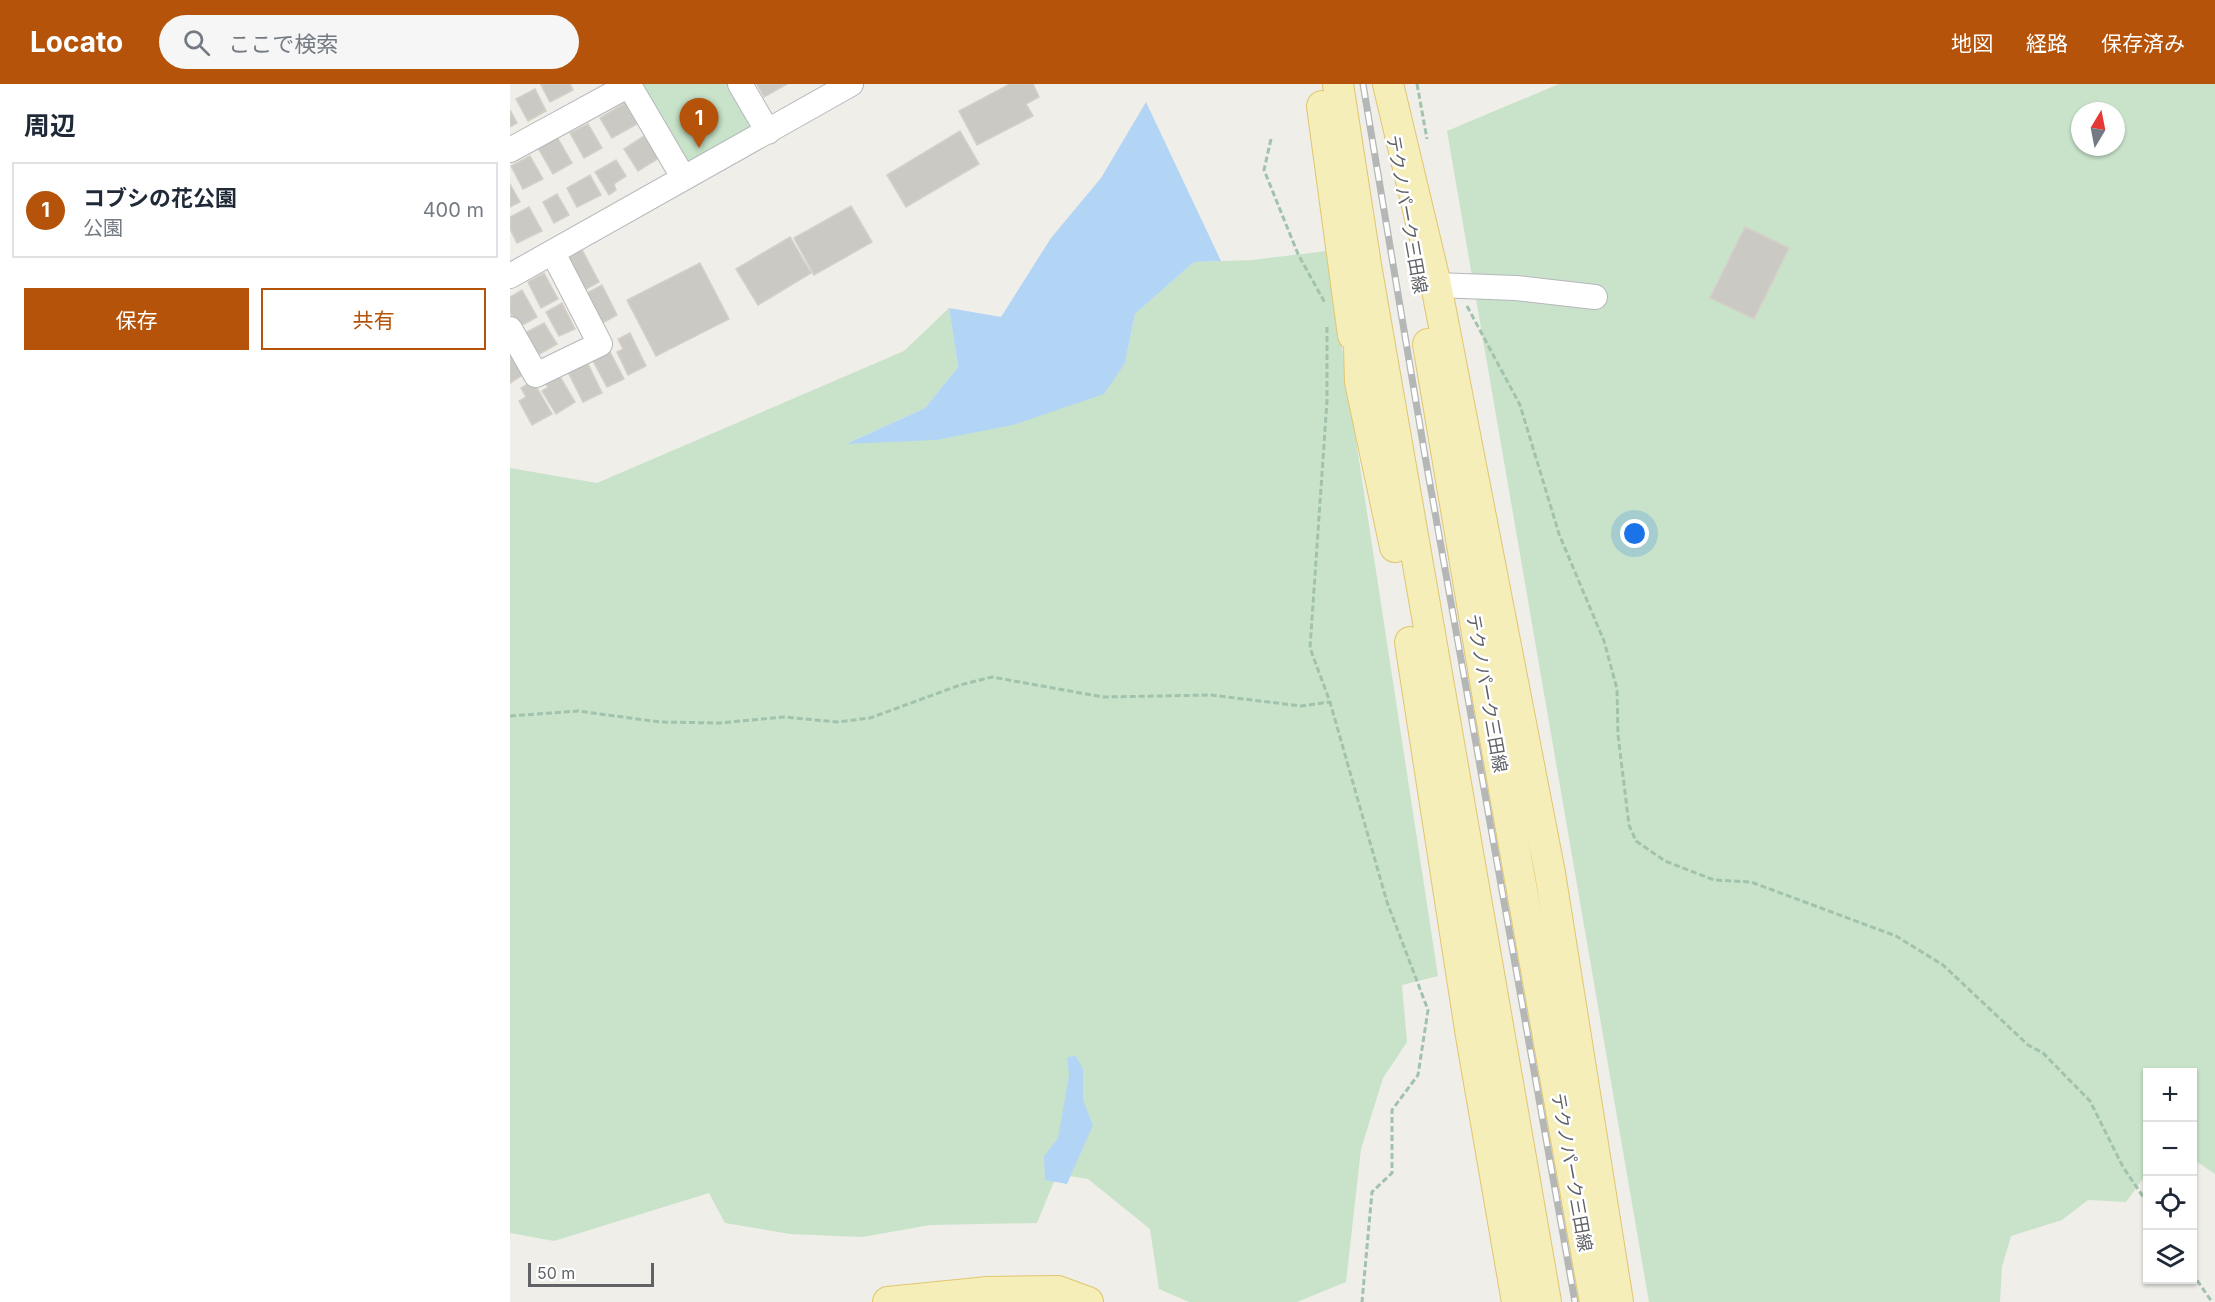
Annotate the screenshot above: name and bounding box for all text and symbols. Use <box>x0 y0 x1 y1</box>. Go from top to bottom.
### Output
search box <box>159 15 579 69</box>
text: Locato <box>30 25 123 59</box>
icon: search <box>180 26 213 59</box>
text: ここで検索 <box>228 31 338 57</box>
text: 地図 <box>1951 31 1993 56</box>
text: 経路 <box>2026 31 2068 56</box>
text: 保存済み <box>2101 31 2185 56</box>
pin: 1 <box>680 98 718 148</box>
north arrow <box>2071 102 2125 156</box>
text: 周辺 <box>24 110 76 141</box>
street label: テクノパーク三田線 <box>1383 133 1431 295</box>
text: コブシの花公園 <box>83 185 237 211</box>
text: 1 <box>41 198 50 222</box>
text: 400 m <box>423 198 484 222</box>
text: 公園 <box>83 216 123 240</box>
button: 保存 <box>24 288 249 350</box>
button: 共有 <box>261 288 486 350</box>
your location <box>1620 519 1649 548</box>
street label: テクノパーク三田線 <box>1463 612 1511 774</box>
map controls <box>2143 1068 2197 1284</box>
button: + <box>2143 1068 2197 1122</box>
street label: テクノパーク三田線 <box>1548 1091 1596 1253</box>
button: − <box>2143 1122 2197 1176</box>
button: locate <box>2143 1176 2197 1230</box>
button: layers <box>2143 1230 2197 1284</box>
scale bar <box>528 1260 654 1288</box>
text: 50 m <box>537 1263 575 1283</box>

